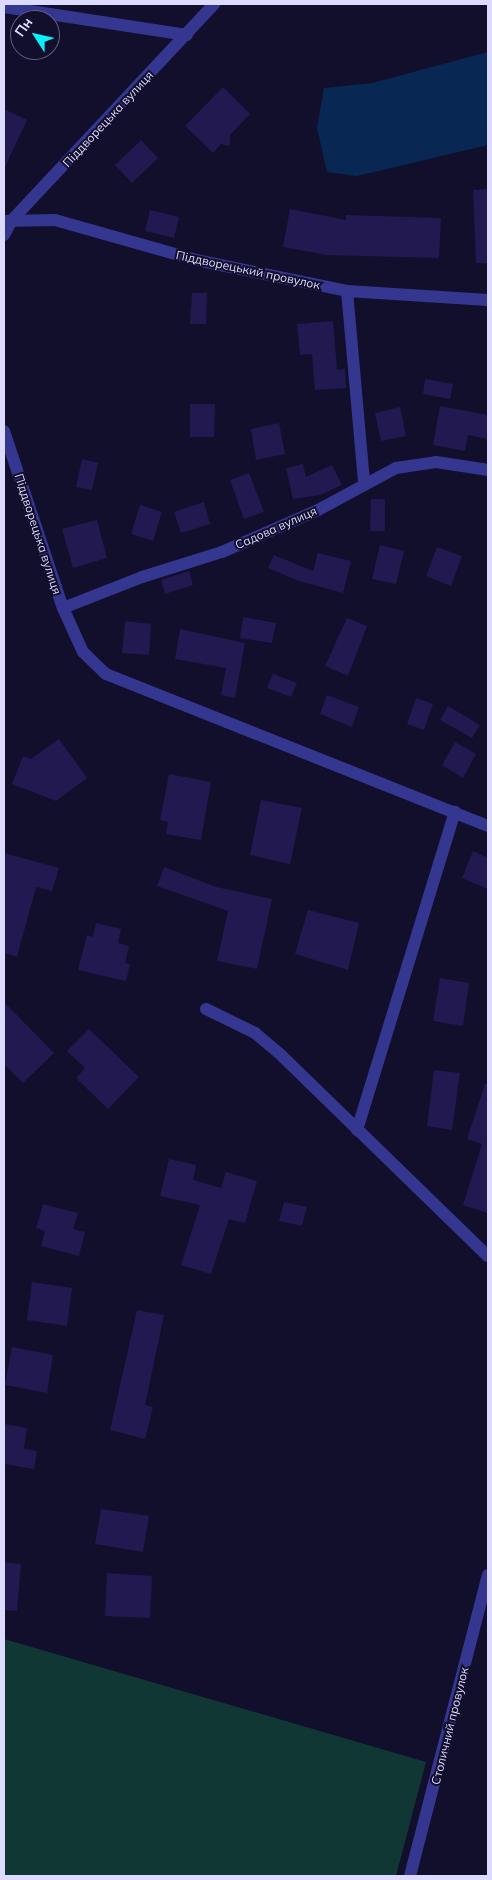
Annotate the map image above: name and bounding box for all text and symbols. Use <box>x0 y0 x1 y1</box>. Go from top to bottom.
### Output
north arrow <box>10 10 60 60</box>
text: Пн <box>11 14 36 40</box>
street label: Піддворецька вулиця <box>60 68 156 170</box>
street label: Піддворецький провулок <box>175 248 321 292</box>
street label: Піддворецька вулиця <box>12 472 64 596</box>
street label: Садова вулиця <box>233 504 319 552</box>
street label: Столичний провулок <box>428 1666 472 1786</box>

